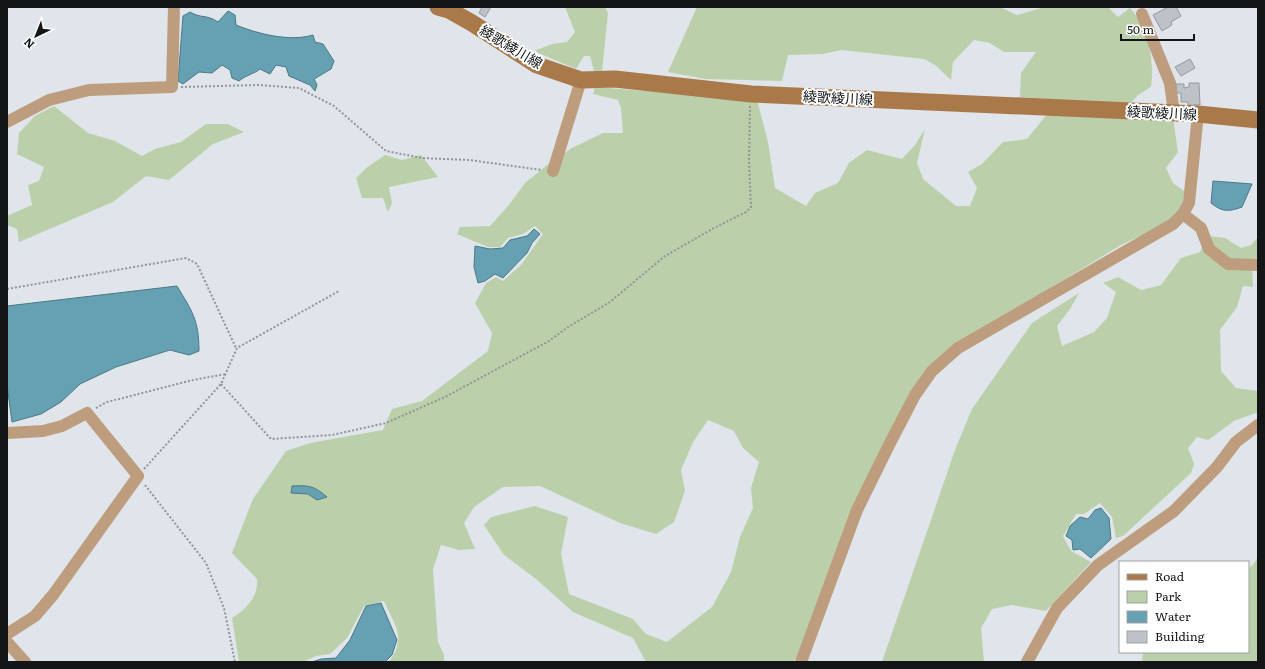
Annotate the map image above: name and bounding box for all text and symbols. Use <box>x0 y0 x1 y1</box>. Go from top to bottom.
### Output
north arrow <box>16 16 56 56</box>
scale bar <box>1121 16 1194 42</box>
street label: 綾歌綾川線 <box>476 20 547 73</box>
text: 50 m <box>1127 20 1154 38</box>
text: N <box>20 35 37 53</box>
street label: 綾歌綾川線 <box>803 85 874 109</box>
street label: 綾歌綾川線 <box>1127 100 1198 124</box>
legend <box>1119 561 1249 653</box>
text: Road <box>1155 567 1185 585</box>
text: Park <box>1155 587 1182 605</box>
text: Water <box>1155 607 1191 625</box>
text: Building <box>1155 627 1205 645</box>

